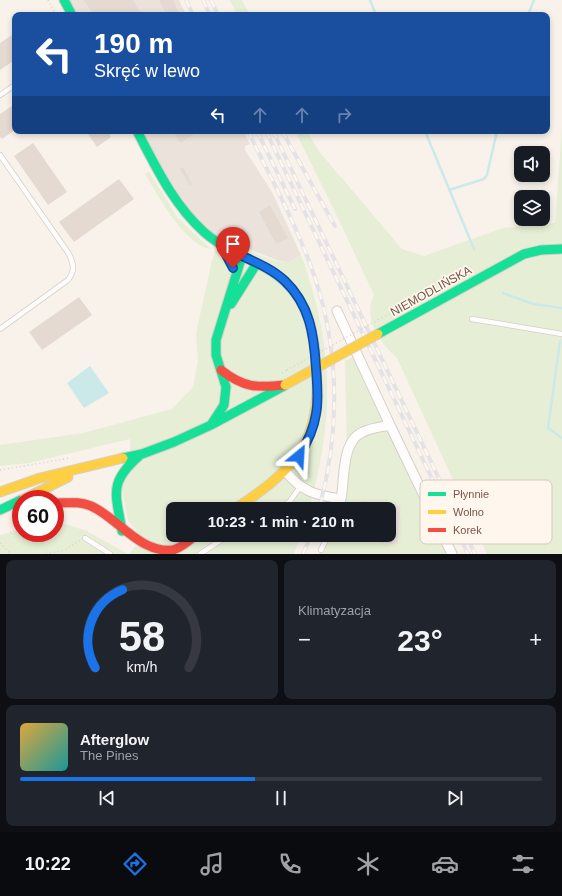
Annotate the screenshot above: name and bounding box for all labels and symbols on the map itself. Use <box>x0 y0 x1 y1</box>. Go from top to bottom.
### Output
pin <box>216 227 250 268</box>
street label: NIEMODLIŃSKA <box>387 262 474 319</box>
position arrow <box>278 435 320 477</box>
legend <box>420 480 552 544</box>
text: Płynnie <box>453 488 489 500</box>
speed limit sign: 60 <box>12 490 64 542</box>
text: Wolno <box>453 506 484 518</box>
text: Korek <box>453 524 482 536</box>

